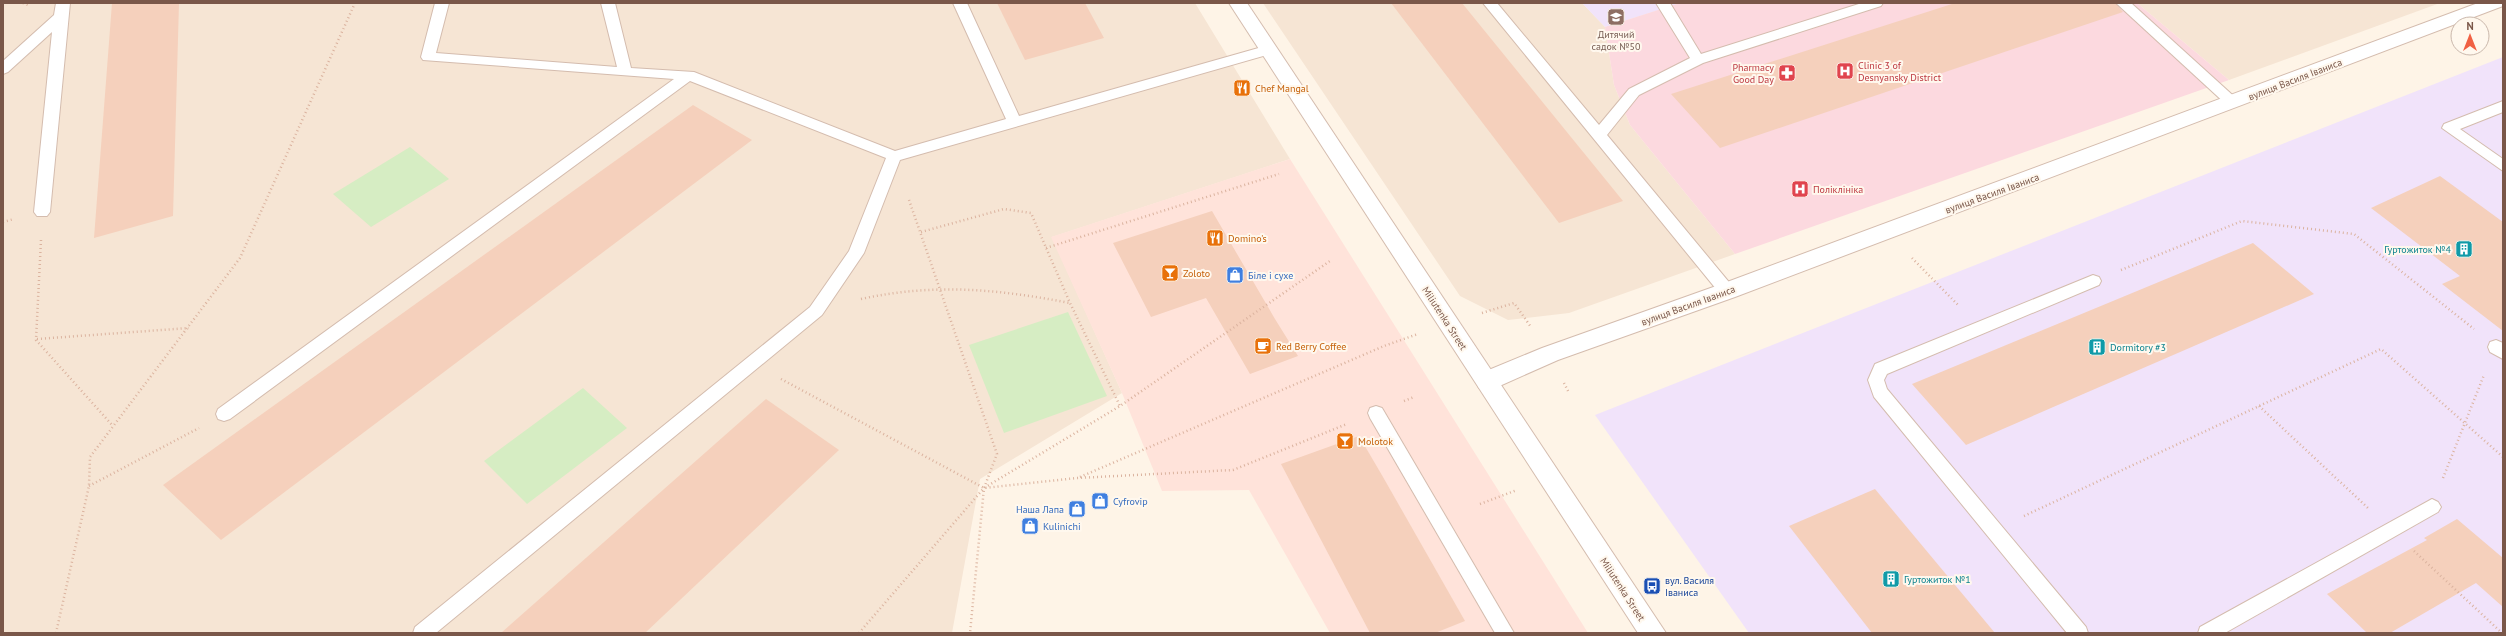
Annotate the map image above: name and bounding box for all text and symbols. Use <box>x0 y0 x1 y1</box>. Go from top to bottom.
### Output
school or university icon: Дитячий садок №50 <box>1606 7 1626 27</box>
north arrow <box>2450 16 2490 56</box>
text: N <box>2466 19 2474 33</box>
place label: Дитячий садок №50 <box>1592 28 1641 53</box>
street label: вулиця Василя Іваниса <box>2246 56 2344 103</box>
place label: Clinic 3 of Desnyansky District <box>1858 59 1942 84</box>
place label: Pharmacy Good Day <box>1732 61 1774 86</box>
hospital icon: Clinic 3 of Desnyansky District <box>1835 61 1855 81</box>
pharmacy icon: Pharmacy Good Day <box>1777 63 1797 83</box>
restaurant icon: Chef Mangal <box>1232 78 1252 98</box>
place label: Chef Mangal <box>1255 82 1309 95</box>
street label: вулиця Василя Іваниса <box>1943 170 2041 217</box>
hospital icon: Поліклініка <box>1790 179 1810 199</box>
place label: Поліклініка <box>1813 183 1863 196</box>
restaurant icon: Domino's <box>1205 228 1225 248</box>
place label: Domino's <box>1228 232 1267 245</box>
building icon: Гуртожиток №4 <box>2454 239 2474 259</box>
place label: Гуртожиток №4 <box>2384 243 2452 256</box>
bar icon: Zoloto <box>1160 263 1180 283</box>
shop icon: Біле і сухе <box>1225 265 1245 285</box>
place label: Zoloto <box>1183 267 1210 280</box>
place label: Біле і сухе <box>1248 269 1293 282</box>
street label: вулиця Василя Іваниса <box>1639 282 1737 329</box>
street label: Miliutenka Street <box>1419 284 1470 353</box>
cafe icon: Red Berry Coffee <box>1253 336 1273 356</box>
building icon: Dormitory #3 <box>2087 337 2107 357</box>
place label: Red Berry Coffee <box>1276 340 1346 353</box>
place label: Dormitory #3 <box>2110 341 2166 354</box>
bar icon: Molotok <box>1335 431 1355 451</box>
place label: Molotok <box>1358 435 1393 448</box>
shop icon: Cyfrovip <box>1090 491 1110 511</box>
place label: Cyfrovip <box>1113 495 1148 508</box>
shop icon: Наша Лапа <box>1067 499 1087 519</box>
place label: Наша Лапа <box>1016 503 1064 516</box>
shop icon: Kulinichi <box>1020 516 1040 536</box>
place label: Kulinichi <box>1043 520 1081 533</box>
street label: Miliutenka Street <box>1597 555 1648 624</box>
building icon: Гуртожиток №1 <box>1881 569 1901 589</box>
place label: Гуртожиток №1 <box>1904 573 1971 586</box>
place label: вул. Василя Іваниса <box>1665 574 1714 599</box>
bus stop icon: вул. Василя Іваниса <box>1642 576 1662 596</box>

